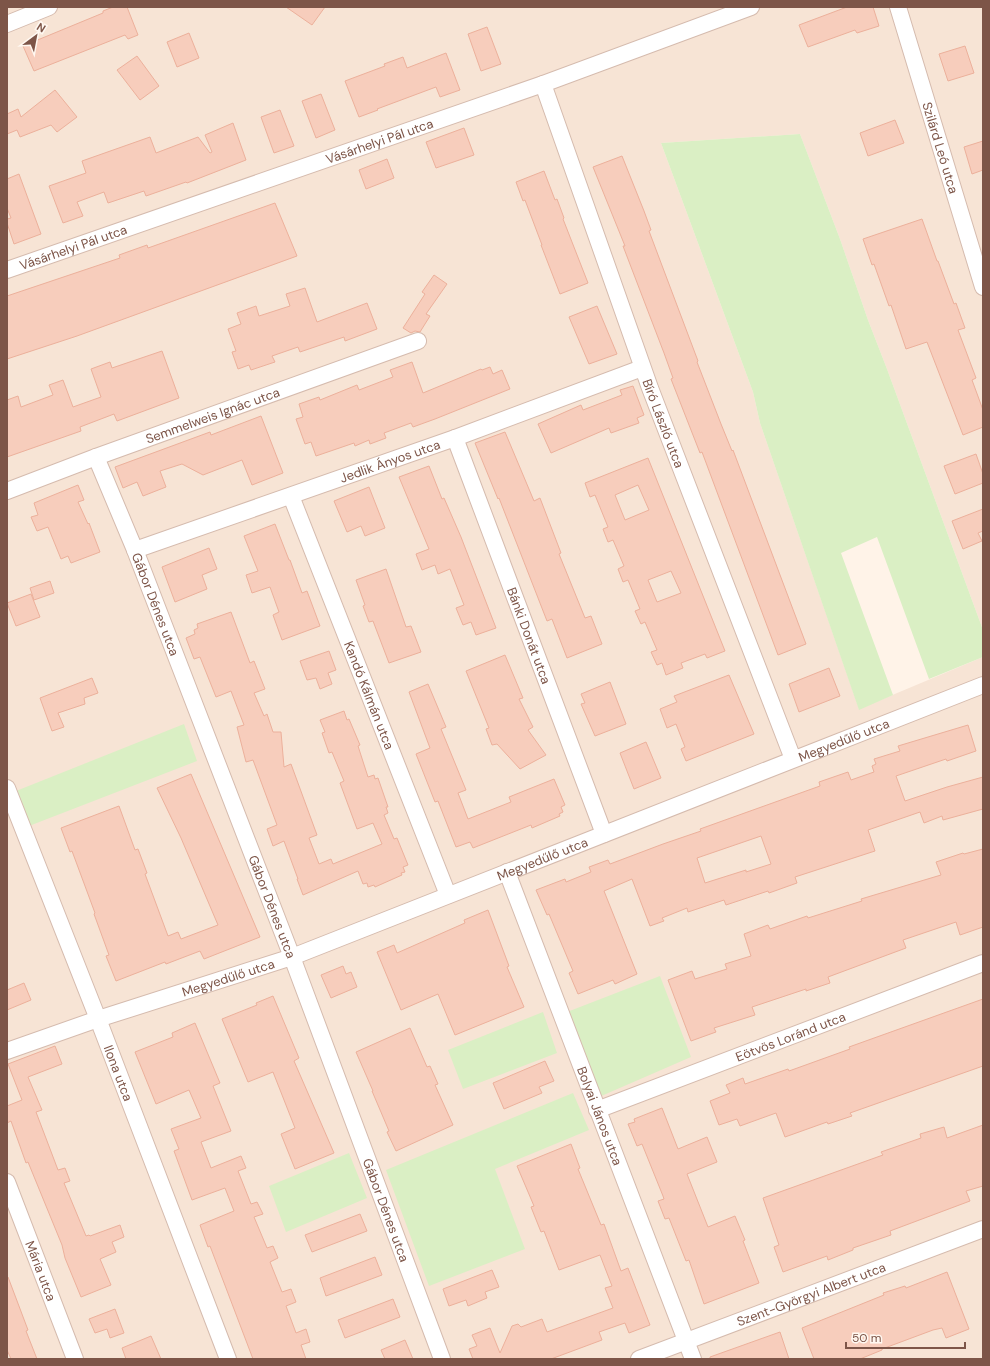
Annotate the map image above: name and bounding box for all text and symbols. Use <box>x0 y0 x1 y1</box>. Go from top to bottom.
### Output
north arrow <box>16 16 56 56</box>
text: N <box>34 19 48 36</box>
street label: Szilárd Leó utca <box>919 100 963 196</box>
street label: Vásárhelyi Pál utca <box>323 114 435 167</box>
street label: Vásárhelyi Pál utca <box>17 221 129 274</box>
street label: Bíró László utca <box>639 376 688 470</box>
street label: Semmelweis Ignác utca <box>143 383 282 447</box>
street label: Jedlik Ányos utca <box>337 435 442 486</box>
street label: Gábor Dénes utca <box>128 550 184 658</box>
street label: Bánki Donát utca <box>503 585 555 686</box>
street label: Kandó Kálmán utca <box>340 639 398 752</box>
street label: Megyedűlő utca <box>796 714 892 765</box>
street label: Megyedűlő utca <box>494 833 590 884</box>
street label: Gábor Dénes utca <box>245 853 300 961</box>
street label: Megyedűlő utca <box>180 955 276 1000</box>
street label: Eötvös Loránd utca <box>733 1008 848 1065</box>
street label: Ilona utca <box>100 1043 137 1103</box>
street label: Bolyai János utca <box>574 1064 627 1168</box>
street label: Gábor Dénes utca <box>359 1156 413 1264</box>
street label: Mária utca <box>22 1238 60 1303</box>
street label: Szent-Györgyi Albert utca <box>734 1258 888 1330</box>
scale bar <box>846 1324 965 1350</box>
text: 50 m <box>852 1330 881 1346</box>

